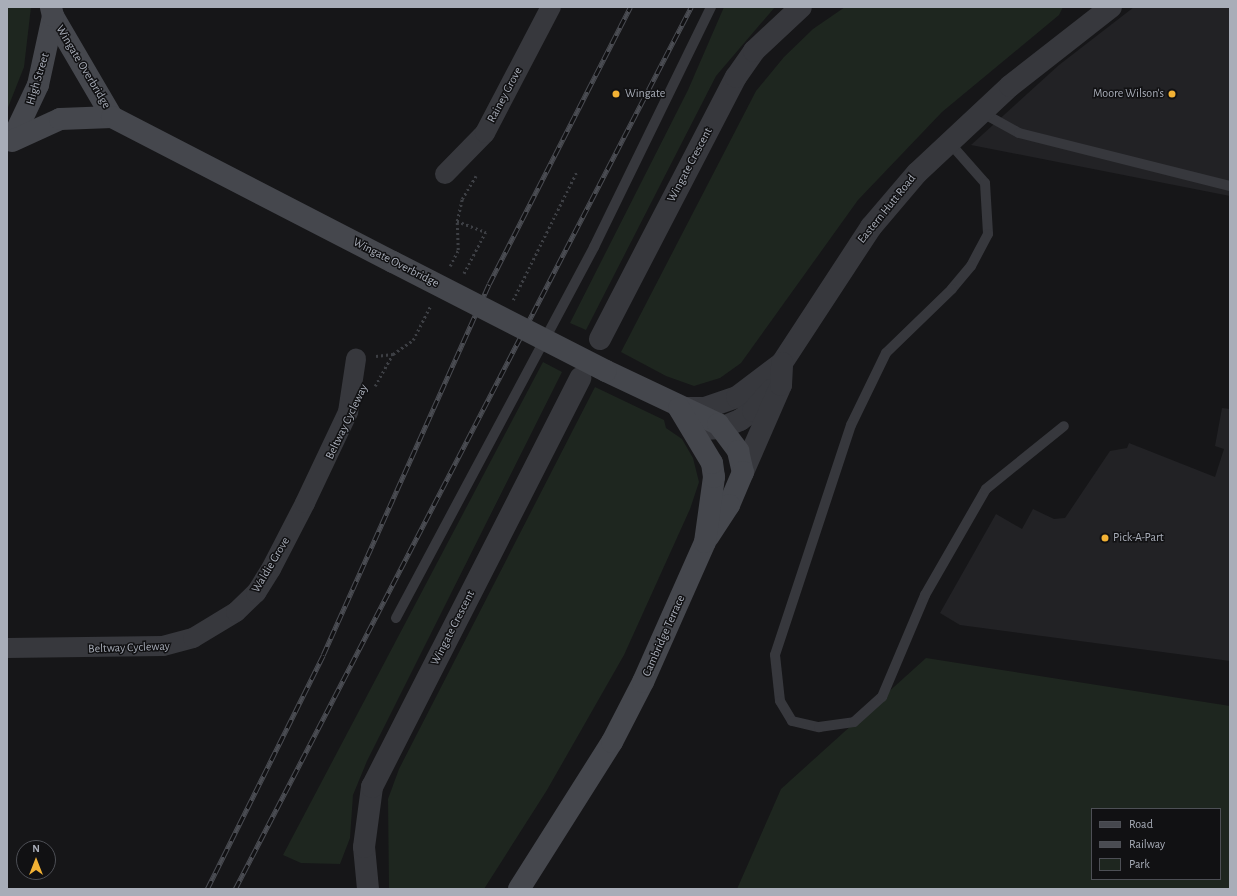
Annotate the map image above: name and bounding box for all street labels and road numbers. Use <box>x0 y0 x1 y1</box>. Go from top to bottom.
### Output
street label: Wingate Overbridge <box>52 23 114 111</box>
street label: High Street <box>23 51 53 107</box>
street label: Rainey Grove <box>484 65 526 125</box>
street label: Wingate Crescent <box>664 125 716 205</box>
street label: Eastern Hutt Road <box>855 172 919 246</box>
street label: Wingate Overbridge <box>351 235 441 291</box>
street label: Beltway Cycleway <box>323 382 371 462</box>
street label: Waldie Grove <box>249 535 293 595</box>
street label: Wingate Crescent <box>428 588 478 668</box>
street label: Cambridge Terrace <box>640 593 688 679</box>
street label: Beltway Cycleway <box>88 639 170 657</box>

